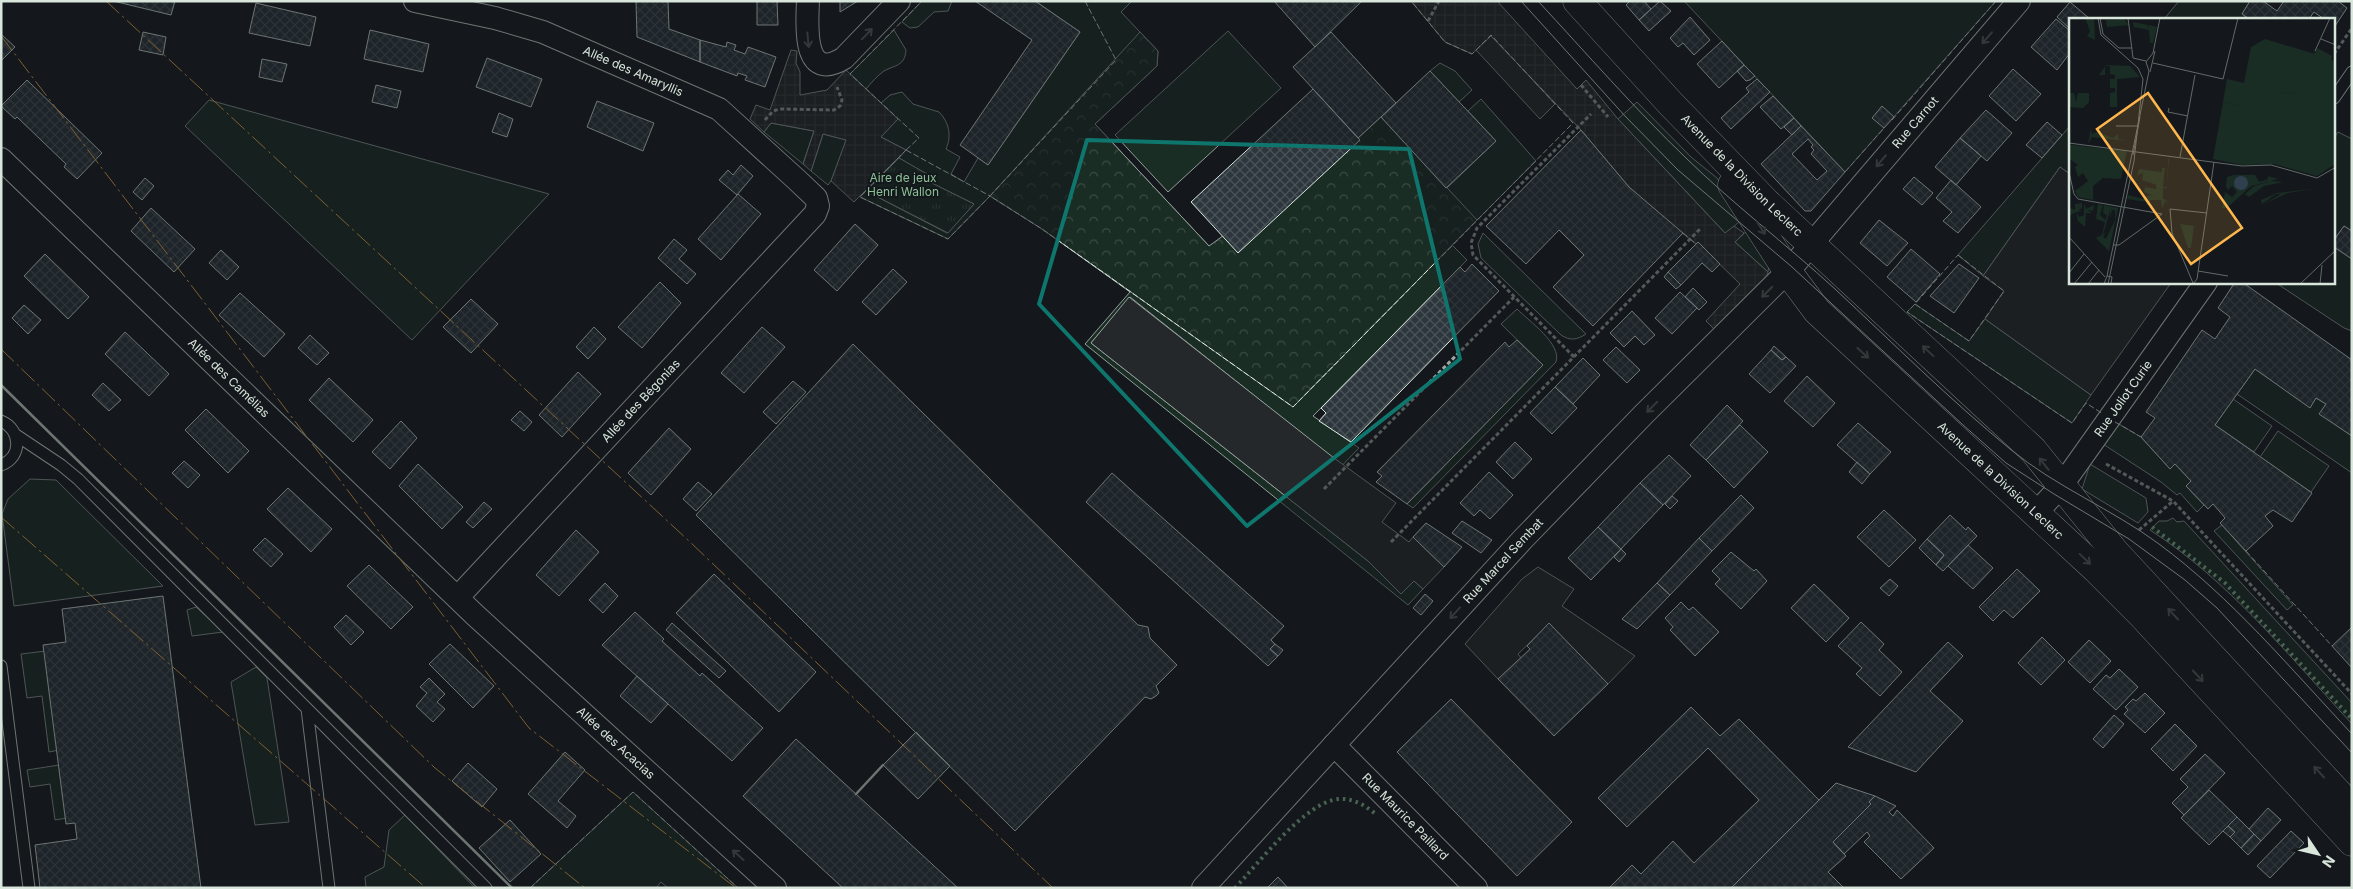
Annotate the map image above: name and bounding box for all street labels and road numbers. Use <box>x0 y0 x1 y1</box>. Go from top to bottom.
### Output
street label: Allée des Amaryllis <box>581 42 686 99</box>
street label: Rue Carnot <box>1889 93 1941 151</box>
street label: Avenue de la Division Leclerc <box>1678 111 1806 239</box>
street label: Allée des Camélias <box>185 335 273 420</box>
street label: Allée des Bégonias <box>598 356 683 445</box>
street label: Rue Joliot Curie <box>2091 357 2155 440</box>
street label: Avenue de la Division Leclerc <box>1935 418 2067 542</box>
street label: Rue Marcel Sembat <box>1460 515 1546 606</box>
street label: Allée des Acacias <box>574 703 658 782</box>
street label: Rue Maurice Paillard <box>1359 770 1452 863</box>

